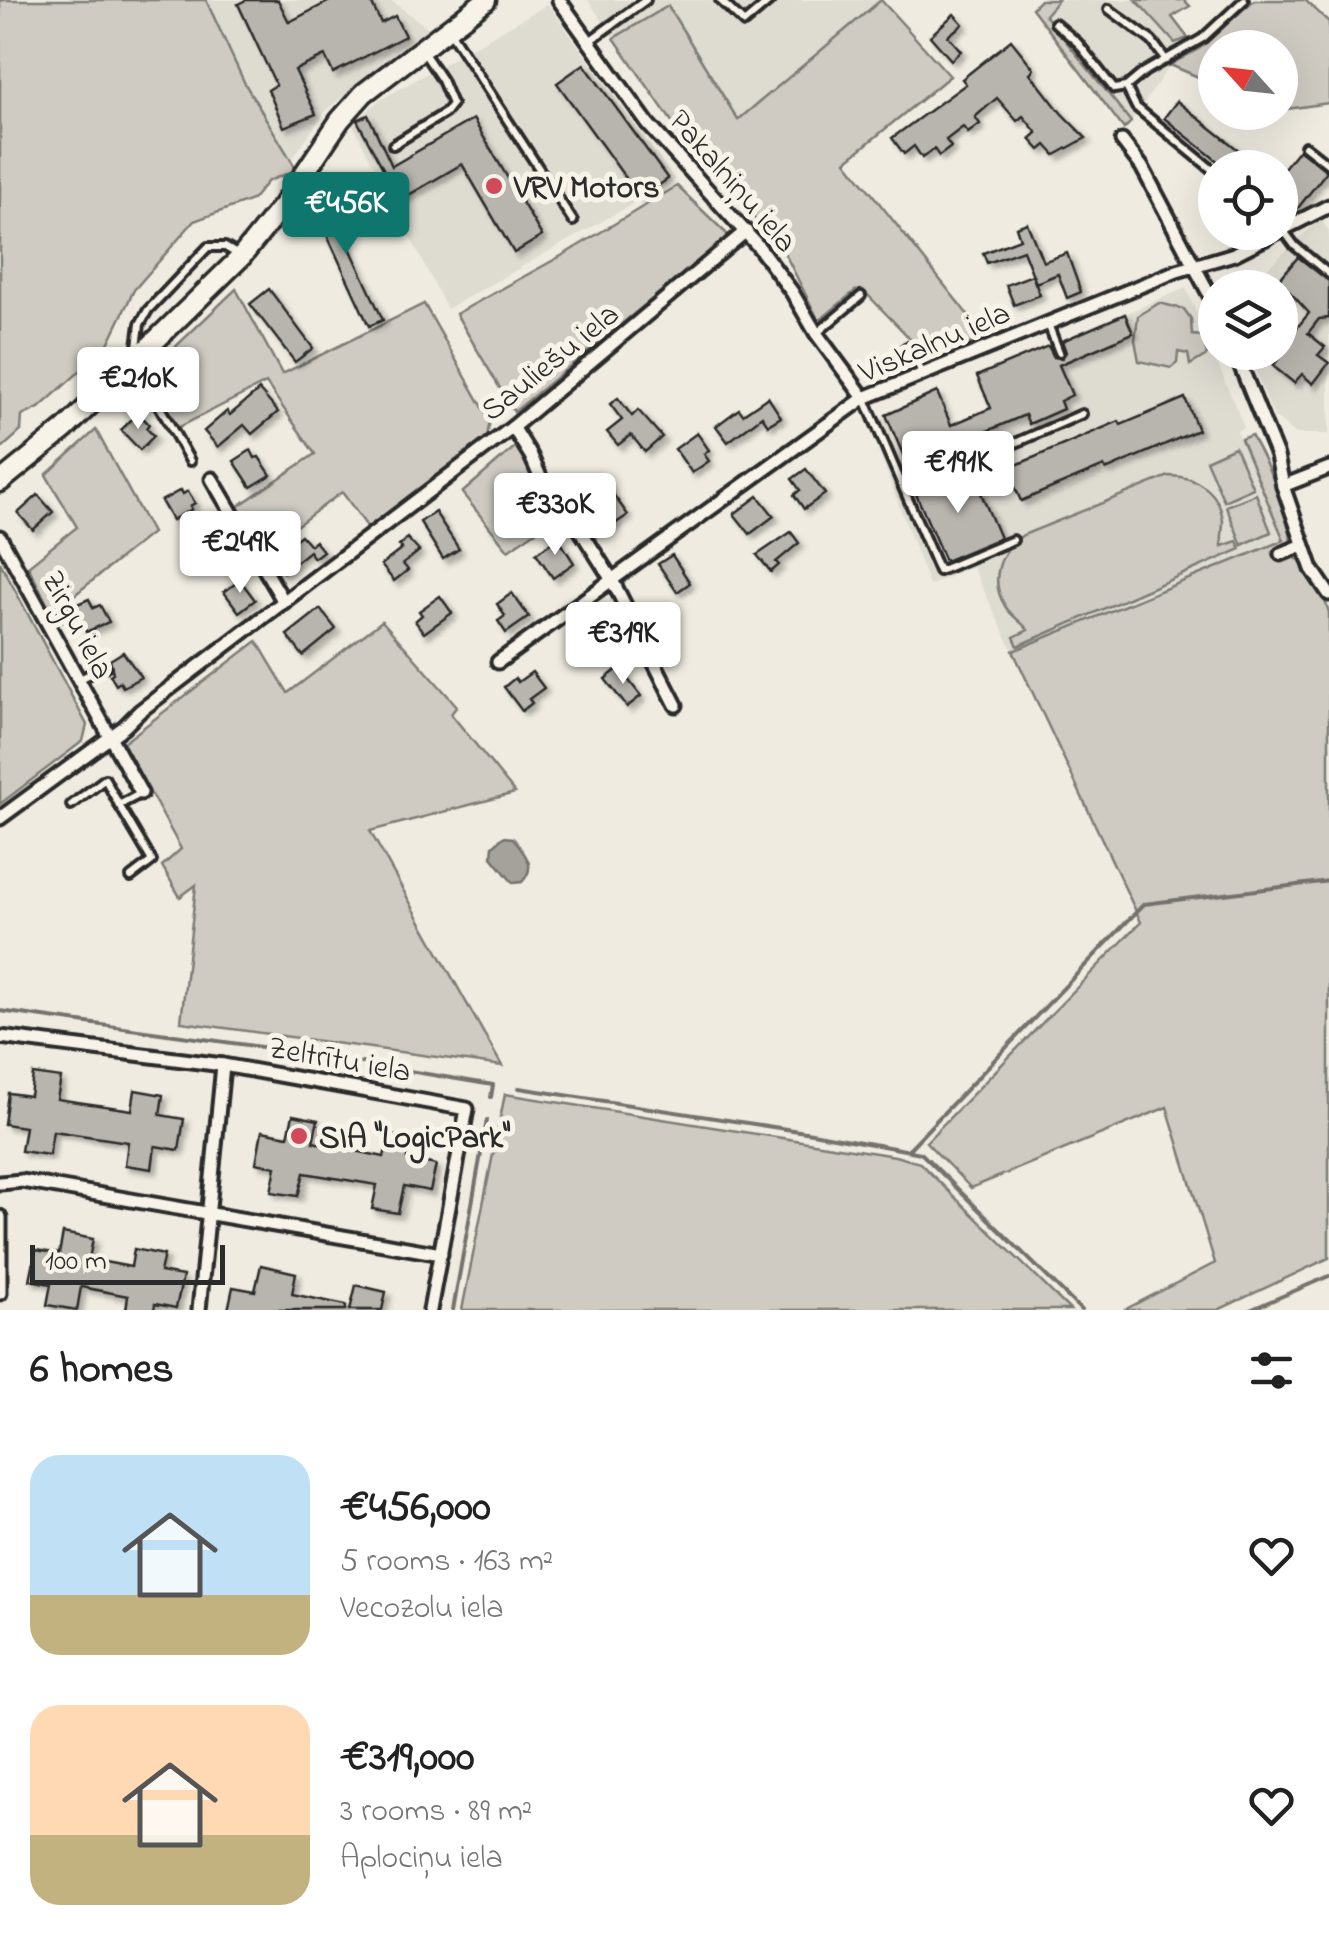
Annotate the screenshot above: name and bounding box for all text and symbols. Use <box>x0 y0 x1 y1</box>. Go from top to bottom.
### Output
north arrow <box>1198 30 1298 130</box>
map controls <box>1198 30 1298 370</box>
street label: Pakalniņu iela <box>656 100 807 264</box>
button: locate <box>1198 150 1298 250</box>
place label: VRV Motors <box>513 166 659 213</box>
pin: €456K <box>276 172 416 257</box>
marker: VRV Motors <box>483 175 505 197</box>
text: €456K <box>304 181 388 228</box>
button: layers <box>1198 270 1298 370</box>
street label: Viskalnu iela <box>852 291 1018 398</box>
street label: Sauliešu iela <box>472 293 631 434</box>
pin: €210K <box>68 347 208 432</box>
text: €210K <box>99 356 177 403</box>
pin: €191K <box>888 431 1028 516</box>
text: €191K <box>924 440 992 487</box>
pin: €330K <box>485 473 625 558</box>
text: €330K <box>516 482 594 529</box>
pin: €249K <box>170 511 310 596</box>
text: €249K <box>202 520 278 567</box>
street label: Zirgu iela <box>28 563 124 688</box>
pin: €319K <box>553 602 693 687</box>
text: €319K <box>588 611 658 658</box>
street label: Zeltrītu iela <box>264 1026 414 1097</box>
place label: SIA "LogicPark" <box>319 1116 511 1164</box>
marker: SIA "LogicPark" <box>288 1125 310 1147</box>
scale bar <box>30 1240 225 1284</box>
text: 100 m <box>45 1242 107 1283</box>
text: 6 homes <box>30 1340 174 1401</box>
icon: filters <box>1244 1343 1299 1398</box>
text: €456,000 <box>340 1478 491 1539</box>
icon: home <box>110 1495 230 1615</box>
icon: heart <box>1244 1528 1299 1583</box>
text: 5 rooms · 163 m² <box>340 1539 553 1586</box>
text: Vecozolu iela <box>340 1586 504 1633</box>
text: €319,000 <box>340 1728 474 1789</box>
icon: home <box>110 1745 230 1865</box>
icon: heart <box>1244 1778 1299 1833</box>
text: 3 rooms · 89 m² <box>340 1789 532 1836</box>
text: Aplociņu iela <box>340 1836 503 1883</box>

